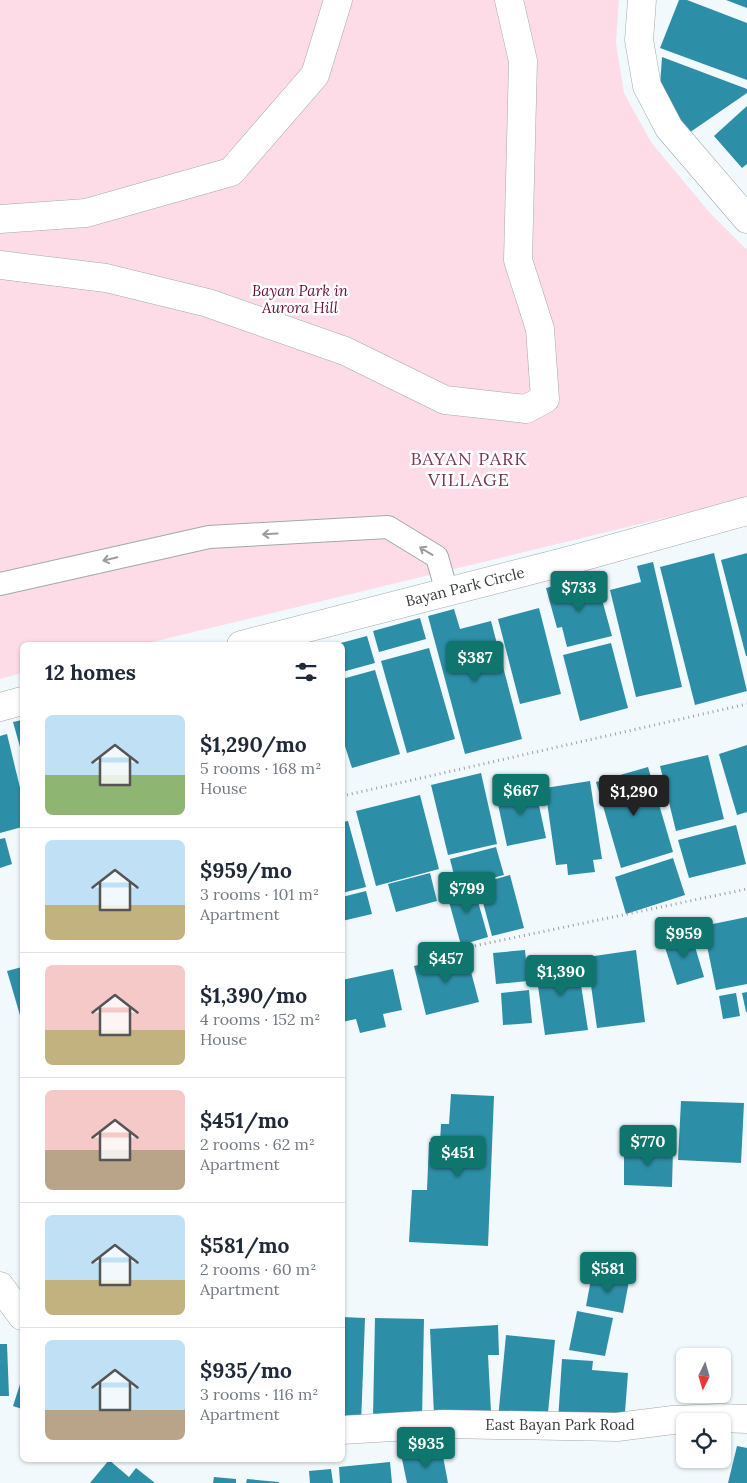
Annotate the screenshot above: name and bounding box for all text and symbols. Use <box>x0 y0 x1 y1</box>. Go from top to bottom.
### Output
park label: Bayan Park in Aurora Hill <box>252 281 349 317</box>
district label: BAYAN PARK VILLAGE <box>411 447 528 491</box>
one-way arrow <box>262 529 278 538</box>
one-way arrow <box>419 545 433 556</box>
one-way arrow <box>103 555 119 564</box>
street label: Bayan Park Circle <box>403 563 526 610</box>
pin: $733 <box>549 570 609 613</box>
text: $733 <box>562 577 596 597</box>
pin: $387 <box>445 640 505 683</box>
text: $387 <box>457 647 493 667</box>
icon: filters <box>292 658 320 686</box>
text: 12 homes <box>45 659 136 686</box>
text: $1,290/mo <box>200 731 307 758</box>
icon: home <box>85 735 145 795</box>
text: 5 rooms · 168 m² <box>200 758 321 778</box>
pin: $667 <box>491 774 551 816</box>
pin: $1,290 <box>593 774 675 817</box>
text: House <box>200 778 247 798</box>
text: $667 <box>503 780 539 800</box>
text: $1,290 <box>610 781 658 801</box>
text: $959/mo <box>200 857 292 884</box>
icon: home <box>85 860 145 920</box>
pin: $799 <box>437 872 497 914</box>
text: $799 <box>449 878 485 898</box>
text: 3 rooms · 101 m² <box>200 884 319 904</box>
text: Apartment <box>200 904 280 924</box>
pin: $959 <box>654 916 714 959</box>
text: $959 <box>666 923 702 943</box>
pin: $457 <box>416 942 476 984</box>
text: $457 <box>429 948 463 968</box>
pin: $1,390 <box>520 954 602 997</box>
text: $1,390 <box>537 961 585 981</box>
text: $1,390/mo <box>200 982 307 1009</box>
icon: home <box>85 985 145 1045</box>
text: 4 rooms · 152 m² <box>200 1009 320 1029</box>
text: House <box>200 1029 247 1049</box>
text: $451/mo <box>200 1107 289 1134</box>
icon: home <box>85 1110 145 1170</box>
pin: $770 <box>618 1124 678 1167</box>
text: $770 <box>631 1131 665 1151</box>
text: 2 rooms · 62 m² <box>200 1134 315 1154</box>
pin: $451 <box>428 1136 488 1178</box>
text: $451 <box>441 1142 475 1162</box>
text: Apartment <box>200 1154 280 1174</box>
text: $581/mo <box>200 1232 289 1259</box>
icon: home <box>85 1235 145 1295</box>
pin: $581 <box>578 1252 638 1294</box>
text: $581 <box>591 1258 625 1278</box>
text: 2 rooms · 60 m² <box>200 1259 316 1279</box>
text: Apartment <box>200 1279 280 1299</box>
north arrow <box>676 1348 731 1402</box>
map controls <box>676 1348 731 1468</box>
text: $935/mo <box>200 1357 292 1384</box>
icon: home <box>85 1360 145 1420</box>
text: 3 rooms · 116 m² <box>200 1384 318 1404</box>
text: Apartment <box>200 1404 280 1424</box>
button: locate <box>676 1413 731 1468</box>
street label: East Bayan Park Road <box>485 1415 635 1434</box>
pin: $935 <box>396 1426 456 1469</box>
text: $935 <box>408 1433 444 1453</box>

